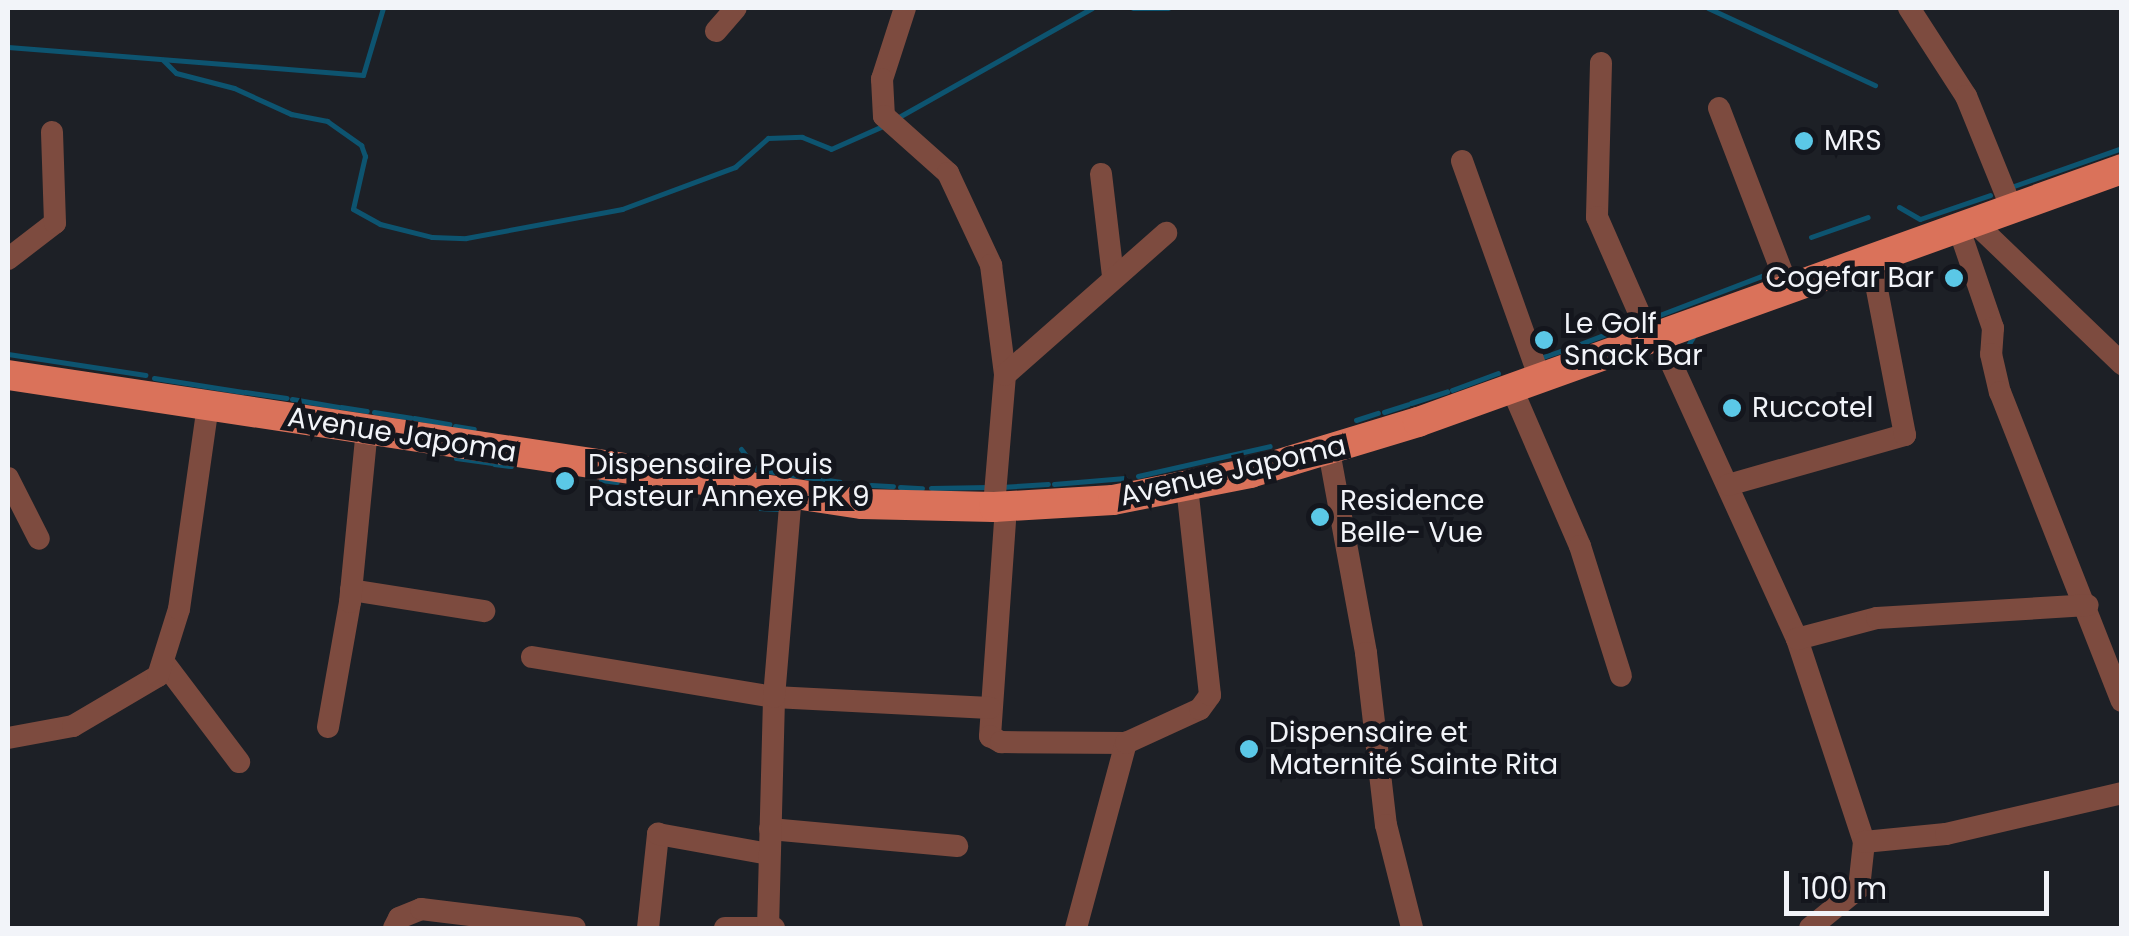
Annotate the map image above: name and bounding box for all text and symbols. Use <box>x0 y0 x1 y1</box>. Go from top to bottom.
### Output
place label: MRS <box>1824 124 1882 158</box>
marker: MRS <box>1793 130 1815 152</box>
place label: Cogefar Bar <box>1766 261 1934 295</box>
marker: Cogefar Bar <box>1943 267 1965 289</box>
place label: Le Golf Snack Bar <box>1564 307 1703 373</box>
marker: Le Golf Snack Bar <box>1533 329 1555 351</box>
place label: Ruccotel <box>1752 391 1873 425</box>
marker: Ruccotel <box>1721 397 1743 419</box>
street label: Avenue Japoma <box>285 400 519 470</box>
street label: Avenue Japoma <box>1117 429 1349 513</box>
place label: Dispensaire Pouis Pasteur Annexe PK 9 <box>588 448 870 514</box>
marker: Dispensaire Pouis Pasteur Annexe PK 9 <box>552 468 578 494</box>
place label: Residence Belle- Vue <box>1340 484 1484 550</box>
marker: Residence Belle- Vue <box>1309 506 1331 528</box>
place label: Dispensaire et Maternité Sainte Rita <box>1269 716 1558 782</box>
marker: Dispensaire et Maternité Sainte Rita <box>1238 738 1260 760</box>
scale bar <box>1789 851 2054 913</box>
text: 100 m <box>1801 867 1887 910</box>

